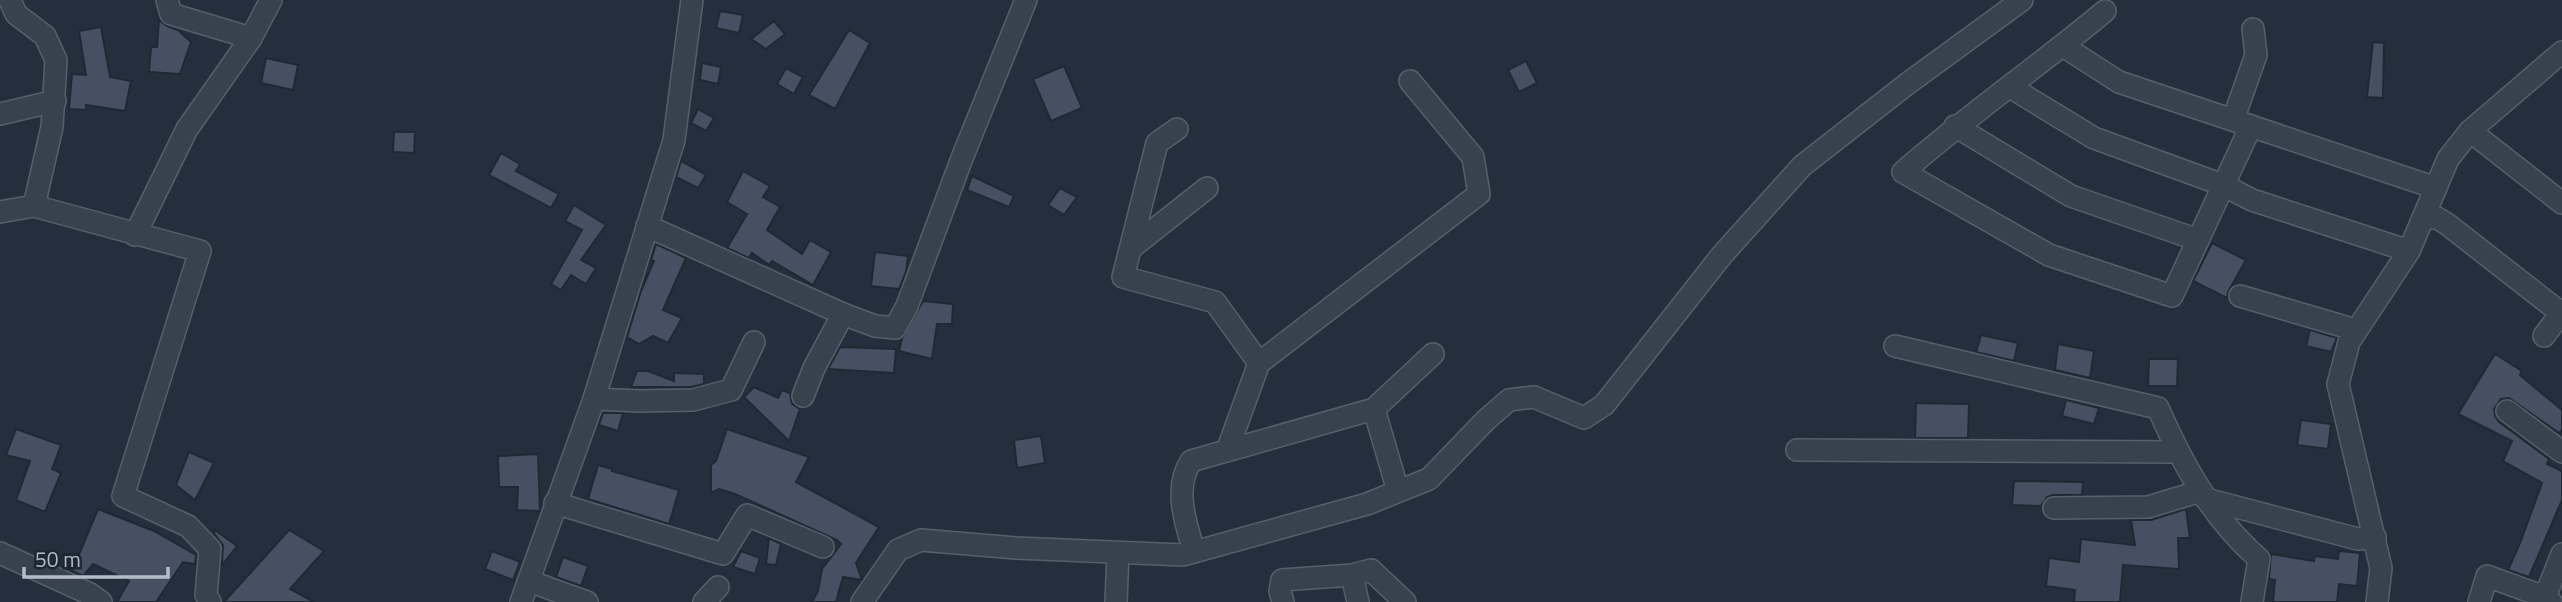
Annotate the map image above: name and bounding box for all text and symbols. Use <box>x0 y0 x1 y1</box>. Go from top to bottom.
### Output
scale bar <box>24 536 168 580</box>
text: 50 m <box>35 543 81 575</box>

